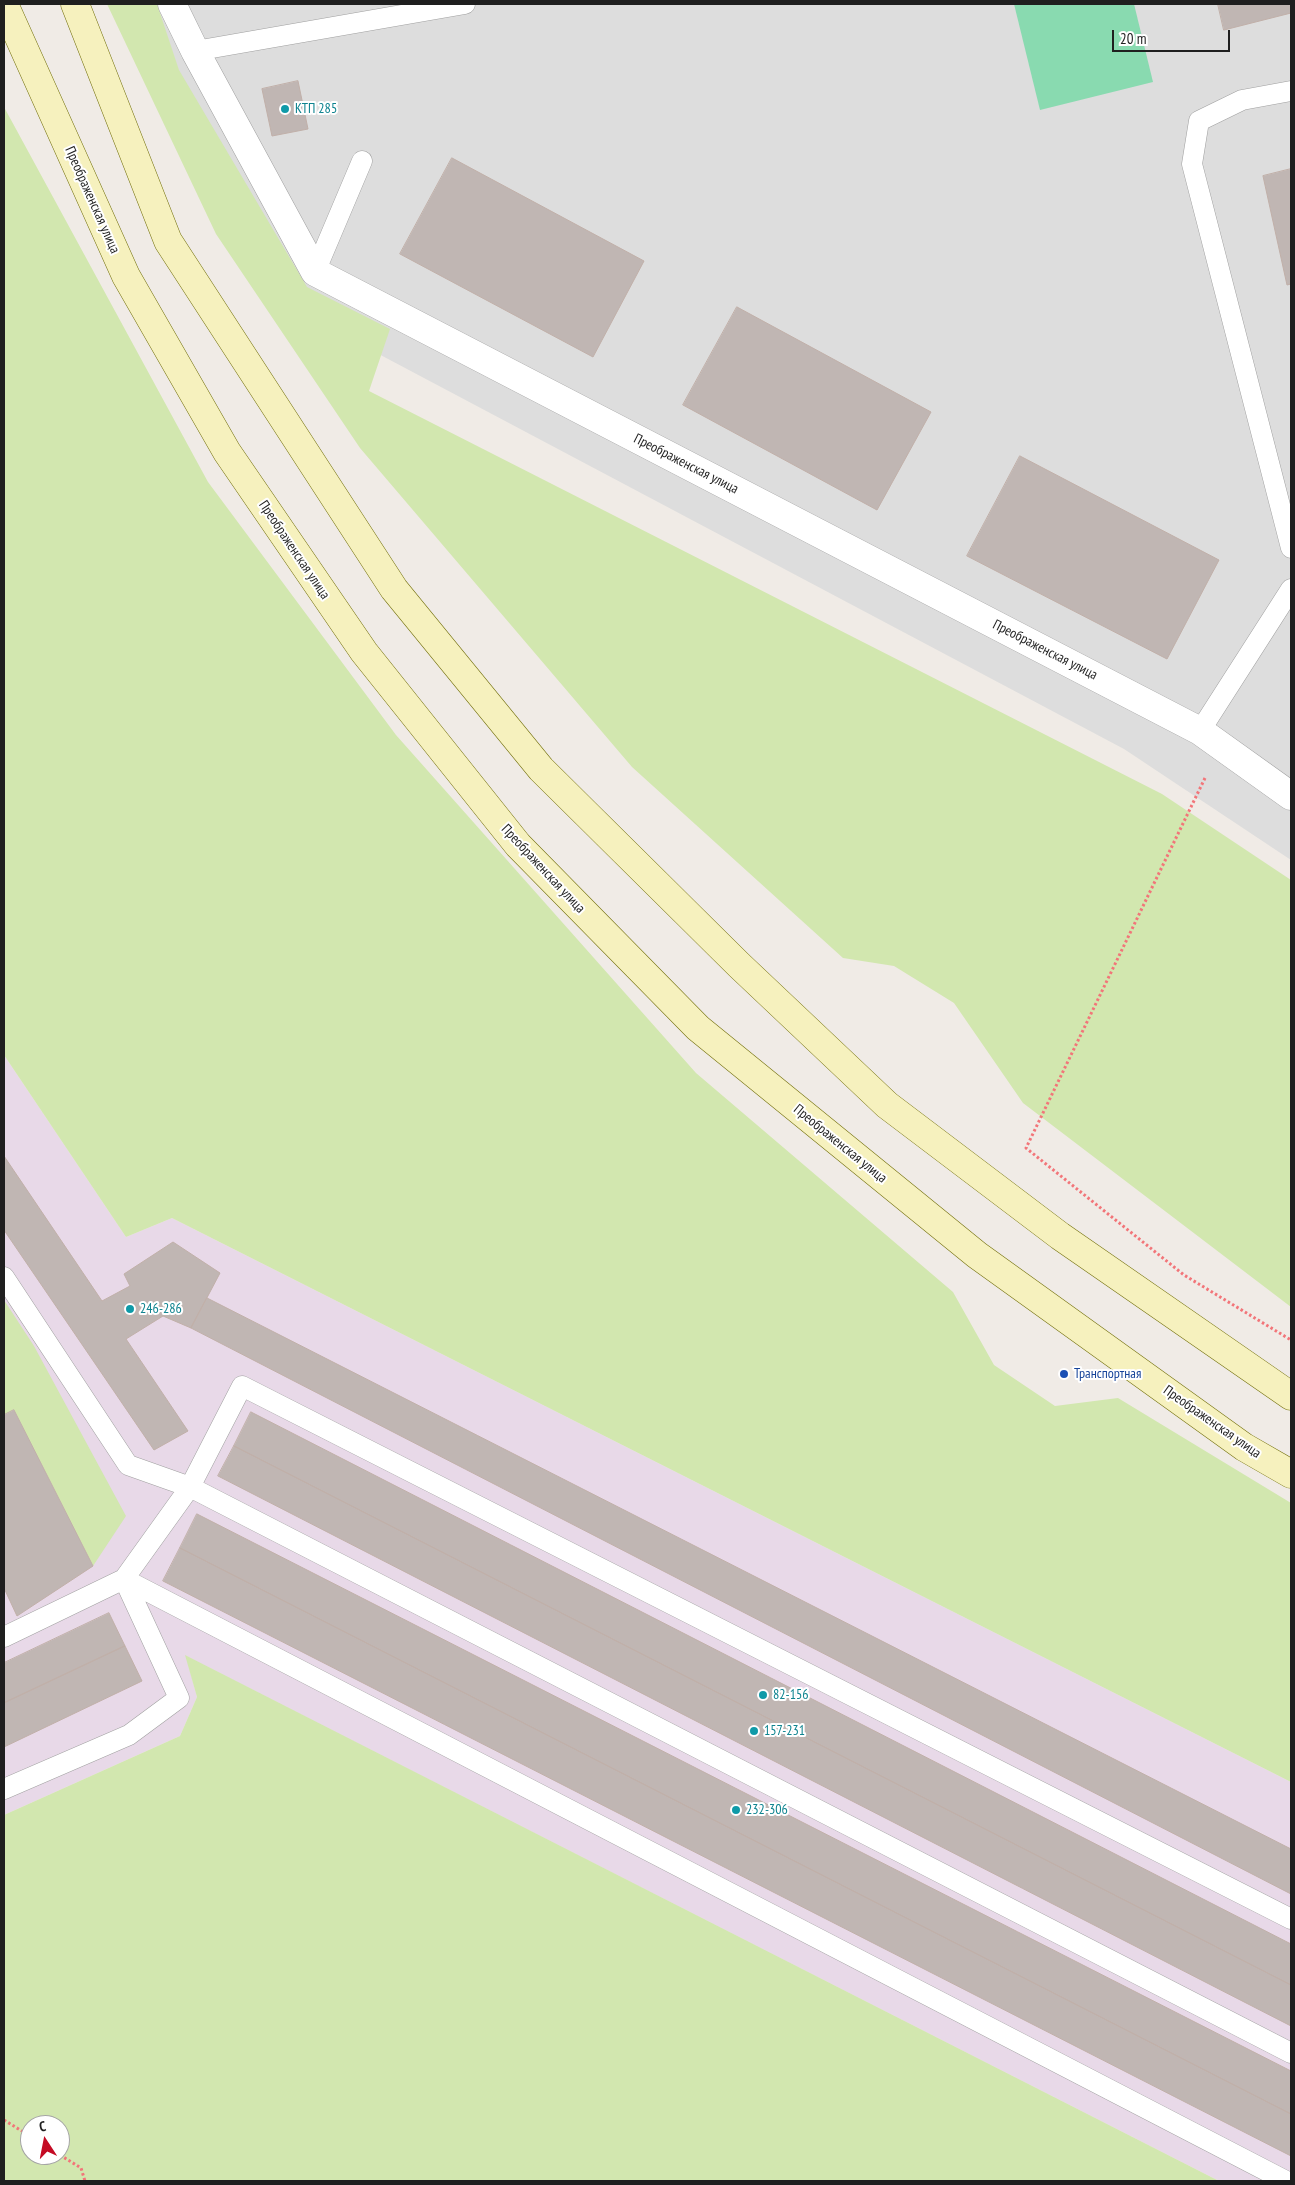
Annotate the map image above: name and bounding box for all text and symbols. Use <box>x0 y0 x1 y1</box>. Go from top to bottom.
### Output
scale bar <box>1115 20 1232 52</box>
text: 20 m <box>1120 29 1146 48</box>
place label: КТП 285 <box>295 101 337 117</box>
marker: КТП 285 <box>279 103 291 115</box>
street label: Преображенская улица <box>61 144 123 256</box>
street label: Преображенская улица <box>631 430 741 498</box>
street label: Преображенская улица <box>255 498 333 602</box>
street label: Преображенская улица <box>990 616 1100 684</box>
street label: Преображенская улица <box>498 821 588 917</box>
street label: Преображенская улица <box>790 1101 890 1187</box>
place label: 246-286 <box>140 1301 182 1317</box>
marker: 246-286 <box>124 1303 136 1315</box>
place label: Транспортная <box>1074 1366 1141 1382</box>
marker: Транспортная <box>1058 1368 1070 1380</box>
street label: Преображенская улица <box>1160 1382 1264 1462</box>
place label: 82-156 <box>773 1687 809 1703</box>
marker: 82-156 <box>757 1689 769 1701</box>
place label: 157-231 <box>764 1723 805 1739</box>
marker: 157-231 <box>748 1725 760 1737</box>
place label: 232-306 <box>746 1802 788 1818</box>
marker: 232-306 <box>730 1804 742 1816</box>
north arrow <box>20 2115 70 2165</box>
text: С <box>37 2117 47 2136</box>

